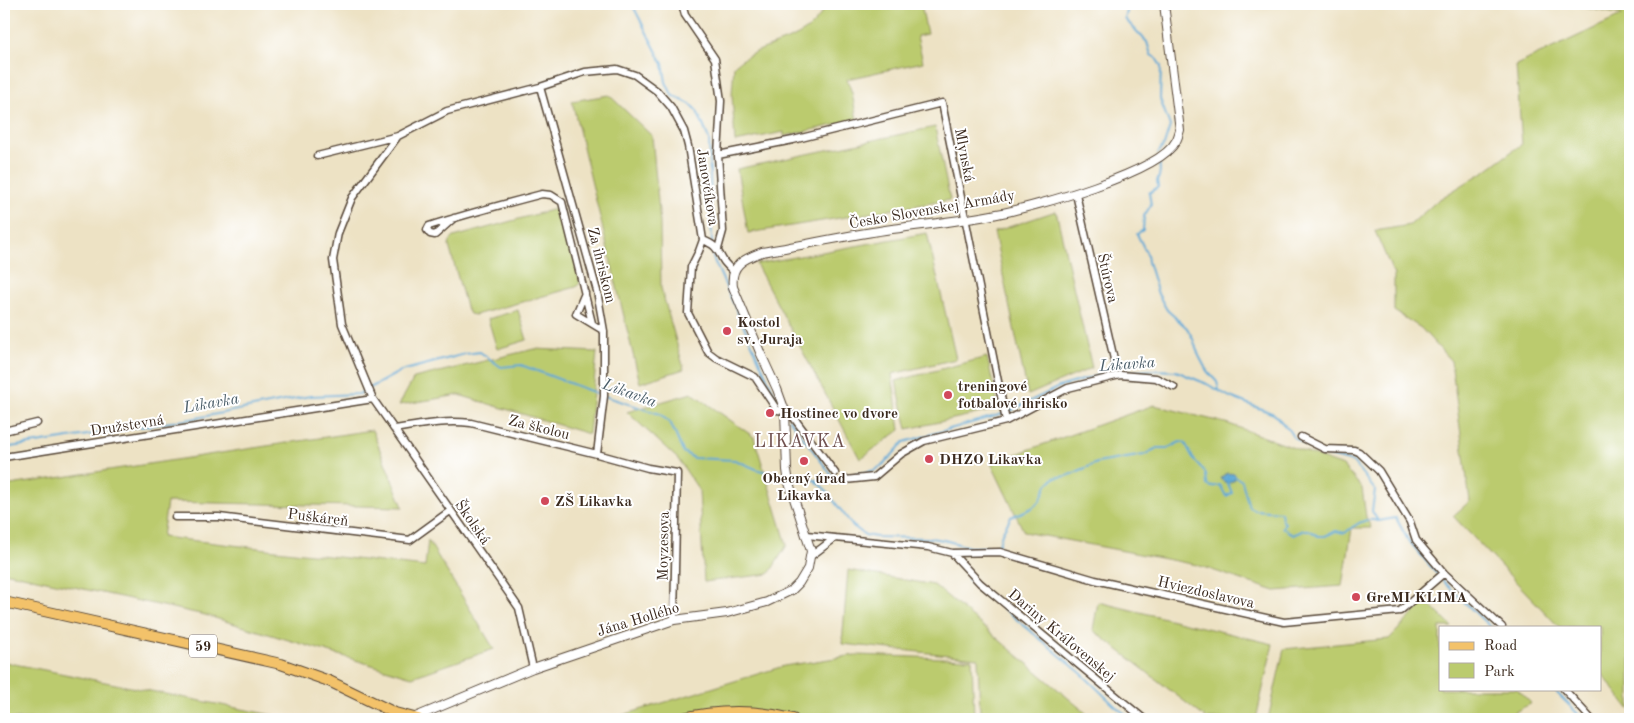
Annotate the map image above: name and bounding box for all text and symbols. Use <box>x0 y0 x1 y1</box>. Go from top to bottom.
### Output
street label: Mlynská <box>951 127 976 184</box>
street label: Janovčíkova <box>693 147 720 228</box>
street label: Česko Slovenskej Armády <box>848 186 1016 232</box>
street label: Za ihriskom <box>584 226 617 305</box>
street label: Štúrova <box>1094 251 1123 305</box>
place label: Kostol sv. Juraja <box>737 316 803 348</box>
marker: Kostol sv. Juraja <box>721 325 733 337</box>
water label: Likavka <box>1098 355 1156 375</box>
water label: Likavka <box>599 376 659 411</box>
place label: treningové fotbalové ihrisko <box>958 380 1068 412</box>
marker: treningové fotbalové ihrisko <box>942 389 954 401</box>
water label: Likavka <box>181 391 241 417</box>
marker: Hostinec vo dvore <box>764 407 776 419</box>
place label: Hostinec vo dvore <box>780 407 898 422</box>
street label: Družstevná <box>89 413 166 440</box>
street label: Za školou <box>506 414 571 443</box>
district label: LIKAVKA <box>754 433 846 451</box>
marker: DHZO Likavka <box>923 453 935 465</box>
place label: DHZO Likavka <box>939 453 1042 468</box>
marker: Obecný úrad Likavka <box>798 455 810 467</box>
place label: Obecný úrad Likavka <box>762 472 846 504</box>
place label: ZŠ Likavka <box>555 492 632 510</box>
marker: ZŠ Likavka <box>539 495 551 507</box>
street label: Školská <box>451 496 495 548</box>
street label: Puškáreň <box>287 507 349 530</box>
street label: Moyzesova <box>656 510 673 581</box>
street label: Hviezdoslavova <box>1156 575 1256 612</box>
street label: Dariny Kráľovenskej <box>1005 587 1117 685</box>
marker: GreMI KLIMA <box>1350 591 1362 603</box>
place label: GreMI KLIMA <box>1366 591 1467 606</box>
street label: Jána Hollého <box>596 601 681 640</box>
legend <box>1439 626 1602 690</box>
road number: 59 <box>189 634 217 658</box>
text: Road <box>1484 639 1518 654</box>
text: Park <box>1484 665 1515 680</box>

